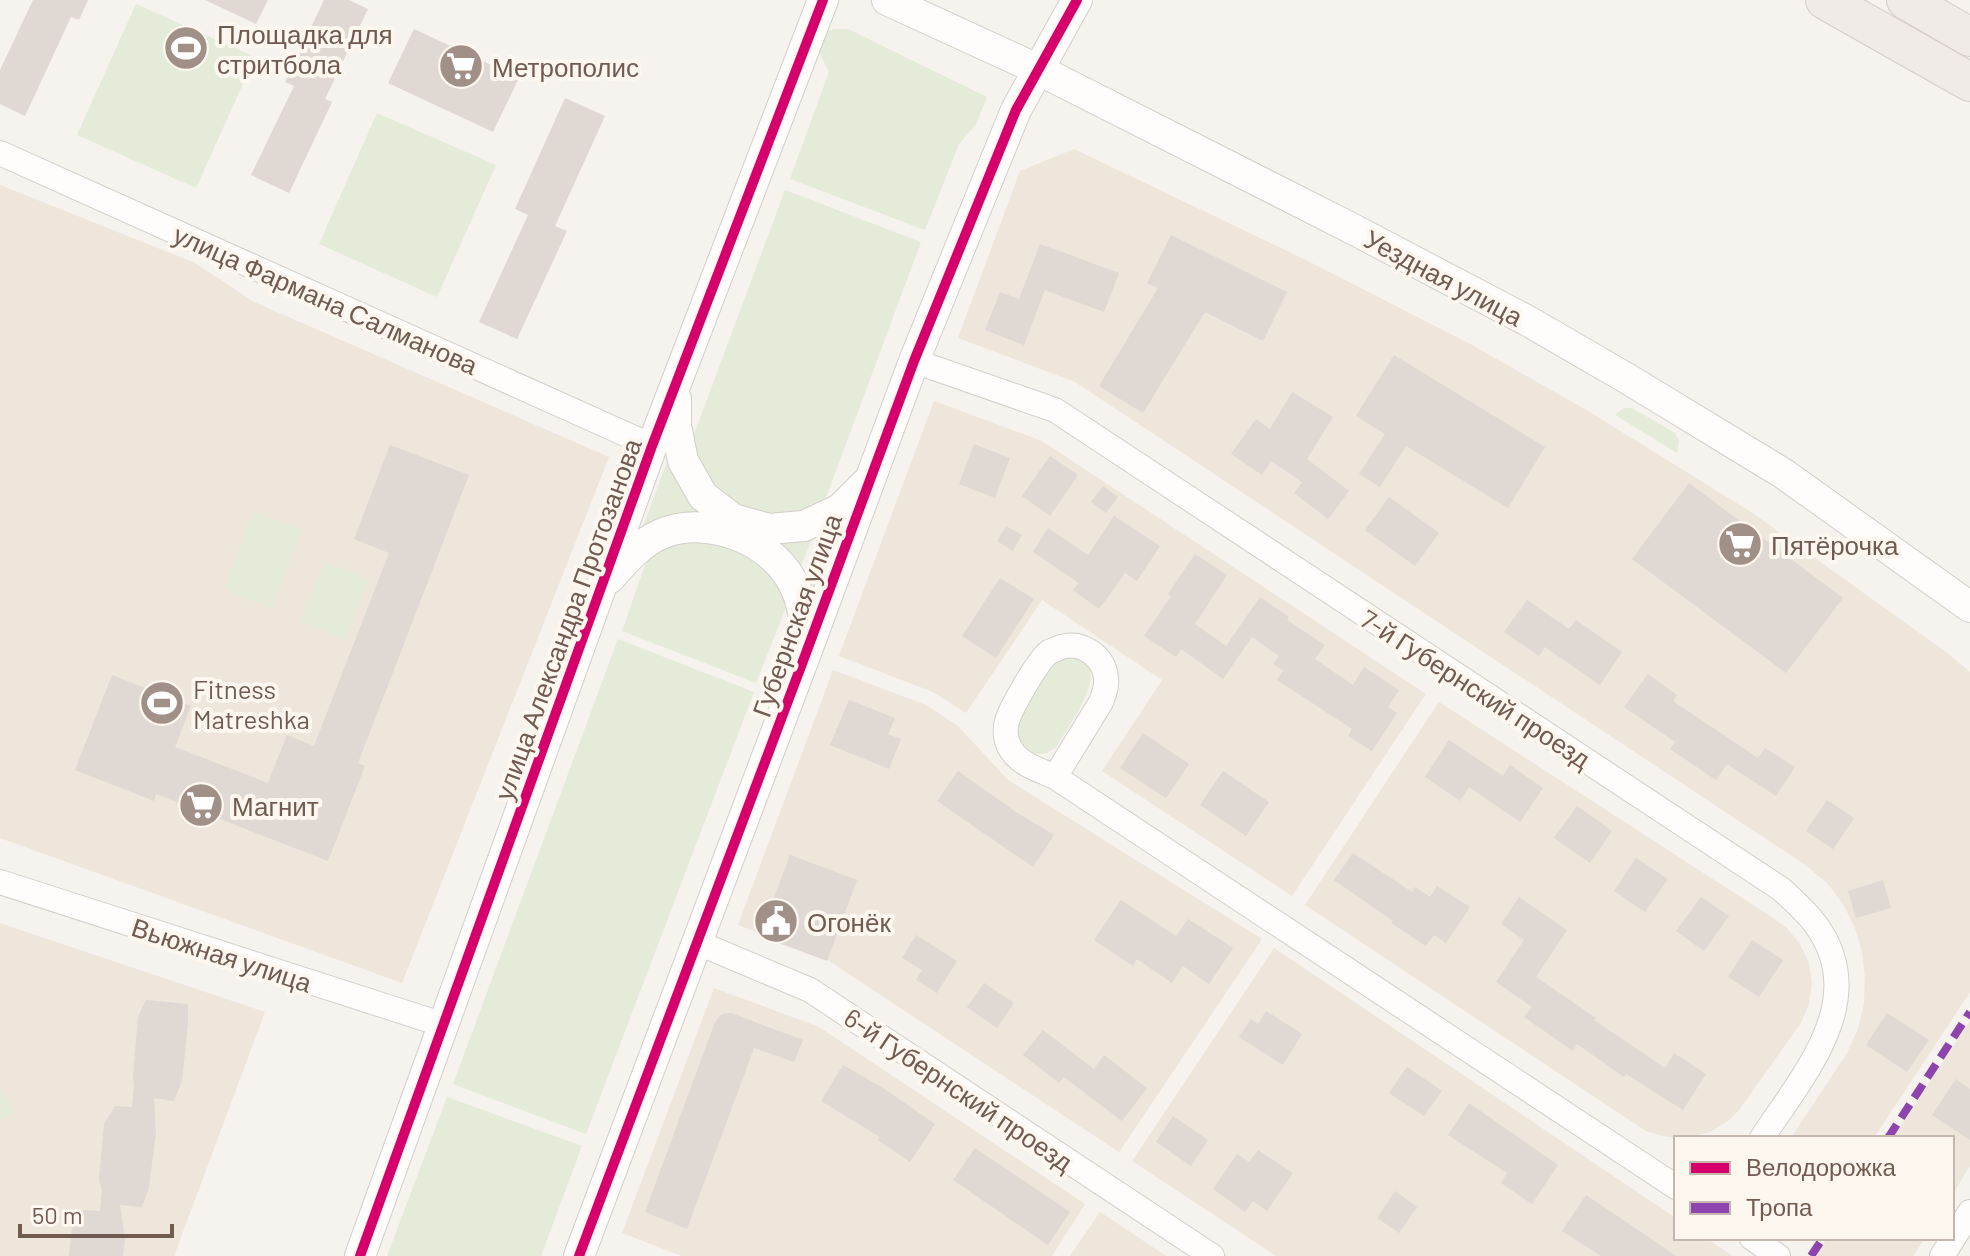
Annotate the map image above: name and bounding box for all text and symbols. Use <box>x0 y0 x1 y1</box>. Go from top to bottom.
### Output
place label: Площадка для стритбола <box>217 18 393 79</box>
sports icon: Площадка для стритбола <box>162 24 210 72</box>
supermarket icon: Метрополис <box>437 42 485 90</box>
place label: Метрополис <box>492 51 639 82</box>
street label: улица Фармана Салманова <box>169 218 483 380</box>
street label: Уездная улица <box>1360 222 1529 332</box>
street label: улица Александра Протозанова <box>487 434 647 804</box>
street label: Губернская улица <box>745 509 847 721</box>
supermarket icon: Пятёрочка <box>1716 520 1764 568</box>
place label: Пятёрочка <box>1771 529 1899 560</box>
street label: 7-й Губернский проезд <box>1355 602 1597 774</box>
place label: Fitness Matreshka <box>193 673 310 734</box>
sports icon: Fitness Matreshka <box>138 679 186 727</box>
supermarket icon: Магнит <box>177 781 225 829</box>
place label: Магнит <box>232 790 319 821</box>
public building icon: Огонёк <box>752 897 800 945</box>
place label: Огонёк <box>807 906 891 937</box>
street label: Вьюжная улица <box>128 910 316 998</box>
street label: 6-й Губернский проезд <box>839 1001 1079 1177</box>
legend <box>1674 1136 1954 1240</box>
text: Велодорожка <box>1746 1152 1897 1181</box>
scale bar <box>20 1188 172 1238</box>
text: Тропа <box>1746 1192 1813 1221</box>
text: 50 m <box>32 1200 83 1229</box>

